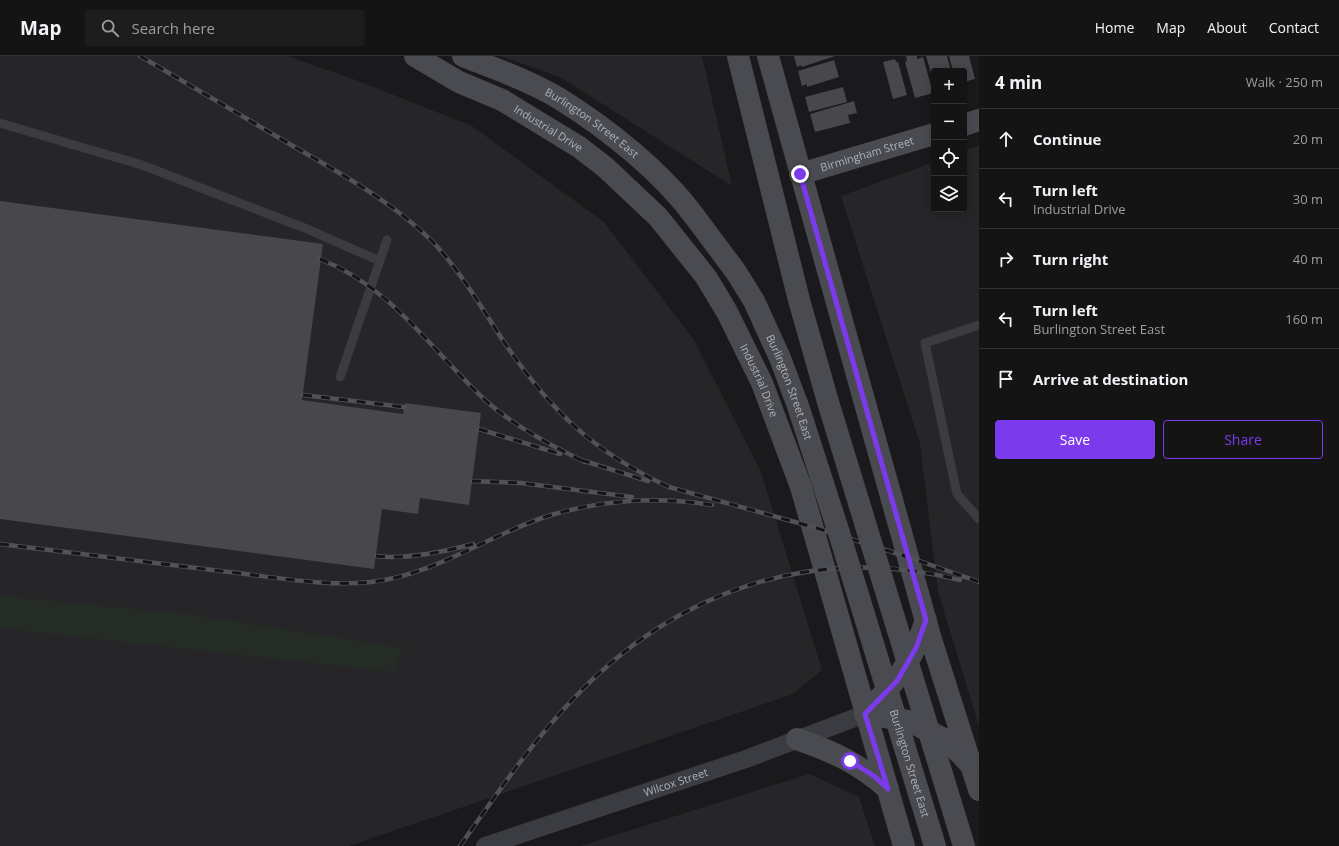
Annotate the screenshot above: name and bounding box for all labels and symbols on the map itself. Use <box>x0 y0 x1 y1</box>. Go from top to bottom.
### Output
street label: Burlington Street East <box>543 84 642 161</box>
street label: Industrial Drive <box>511 101 586 155</box>
street label: Birmingham Street <box>818 132 916 175</box>
route end <box>791 165 809 183</box>
street label: Burlington Street East <box>763 332 816 442</box>
street label: Industrial Drive <box>737 341 782 419</box>
street label: Burlington Street East <box>887 707 934 819</box>
route start <box>841 752 859 770</box>
street label: Wilcox Street <box>641 764 710 800</box>

